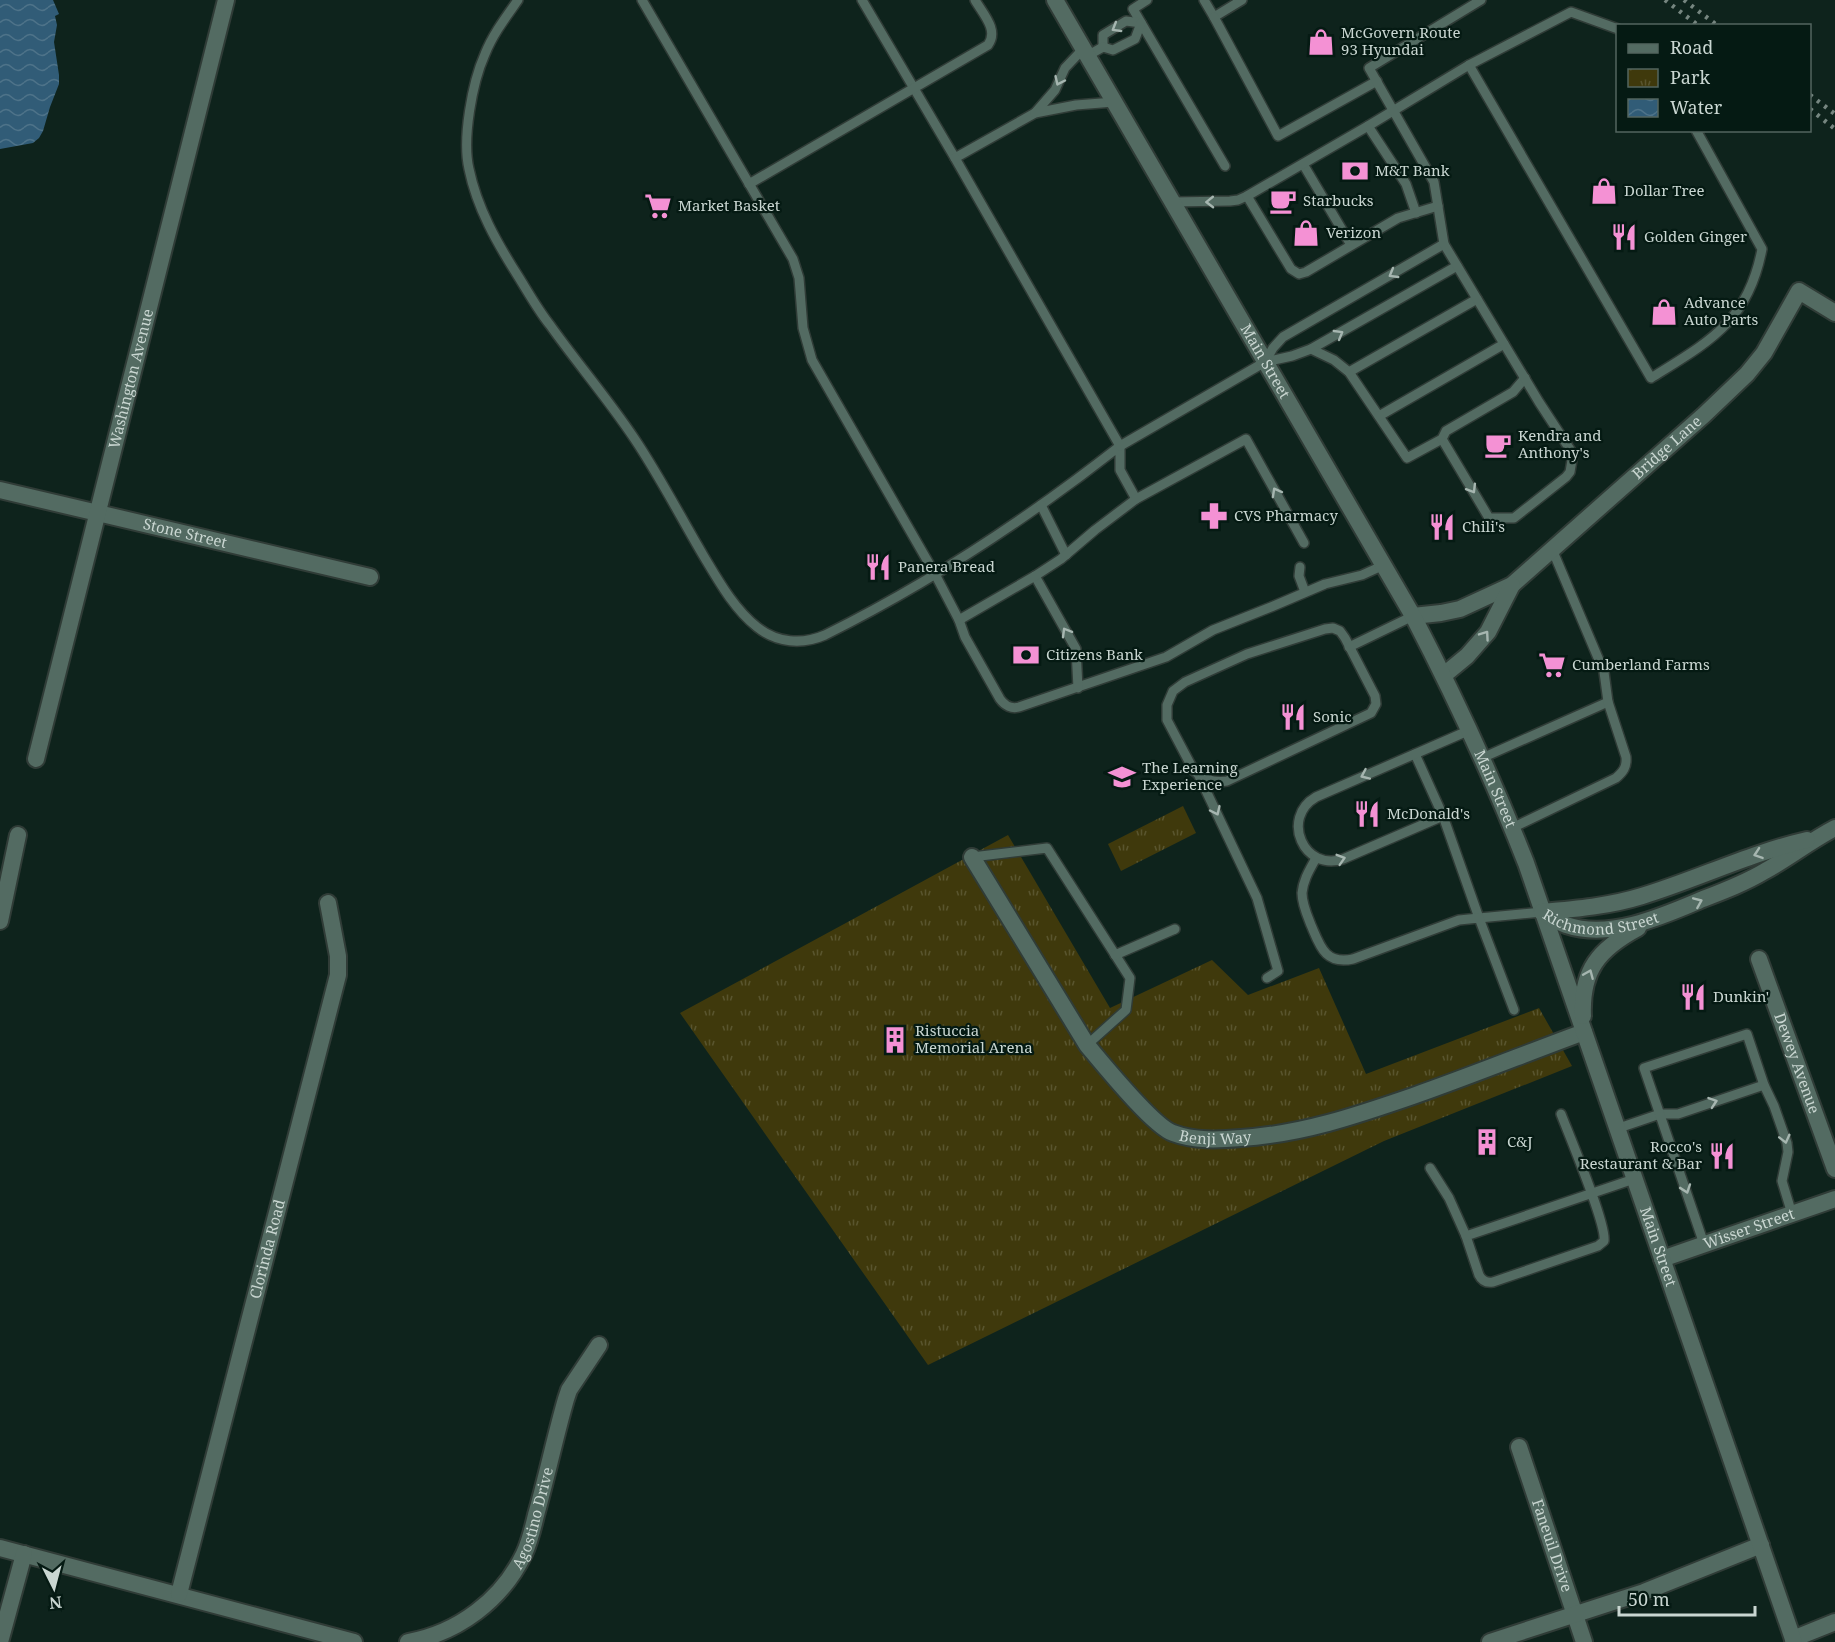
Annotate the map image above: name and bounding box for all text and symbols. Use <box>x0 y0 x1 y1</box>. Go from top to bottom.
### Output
one-way arrow <box>1112 20 1122 32</box>
place label: McGovern Route 93 Hyundai <box>1341 22 1461 59</box>
legend <box>1616 24 1811 132</box>
shop icon: McGovern Route 93 Hyundai <box>1306 27 1336 57</box>
text: Road <box>1670 35 1713 59</box>
text: Park <box>1670 65 1710 89</box>
one-way arrow <box>1055 74 1067 85</box>
text: Water <box>1670 95 1723 119</box>
bank icon: M&T Bank <box>1340 156 1370 186</box>
place label: M&T Bank <box>1375 160 1450 180</box>
shop icon: Dollar Tree <box>1589 176 1619 206</box>
place label: Dollar Tree <box>1624 180 1705 200</box>
cafe icon: Starbucks <box>1268 186 1298 216</box>
place label: Starbucks <box>1303 190 1374 210</box>
supermarket icon: Market Basket <box>643 191 673 221</box>
place label: Market Basket <box>678 195 780 215</box>
one-way arrow <box>1206 195 1215 208</box>
shop icon: Verizon <box>1291 218 1321 248</box>
place label: Verizon <box>1326 222 1381 242</box>
restaurant icon: Golden Ginger <box>1609 222 1639 252</box>
place label: Golden Ginger <box>1644 226 1747 246</box>
one-way arrow <box>1389 266 1399 278</box>
place label: Advance Auto Parts <box>1684 292 1758 329</box>
shop icon: Advance Auto Parts <box>1649 297 1679 327</box>
street label: Washington Avenue <box>103 307 157 450</box>
street label: Main Street <box>1236 320 1295 402</box>
one-way arrow <box>1333 329 1343 341</box>
street label: Bridge Lane <box>1627 411 1705 483</box>
place label: Kendra and Anthony's <box>1518 425 1602 462</box>
cafe icon: Kendra and Anthony's <box>1483 430 1513 460</box>
one-way arrow <box>1464 483 1476 493</box>
one-way arrow <box>1272 488 1283 498</box>
pharmacy icon: CVS Pharmacy <box>1199 501 1229 531</box>
place label: CVS Pharmacy <box>1234 505 1338 525</box>
restaurant icon: Chili's <box>1427 512 1457 542</box>
street label: Stone Street <box>141 513 229 552</box>
place label: Chili's <box>1462 516 1505 536</box>
restaurant icon: Panera Bread <box>863 552 893 582</box>
place label: Panera Bread <box>898 556 995 576</box>
one-way arrow <box>1062 628 1074 638</box>
one-way arrow <box>1478 631 1489 642</box>
bank icon: Citizens Bank <box>1011 640 1041 670</box>
place label: Citizens Bank <box>1046 644 1143 664</box>
supermarket icon: Cumberland Farms <box>1537 650 1567 680</box>
place label: Cumberland Farms <box>1572 654 1710 674</box>
restaurant icon: Sonic <box>1278 702 1308 732</box>
place label: Sonic <box>1313 706 1352 726</box>
street label: Main Street <box>1470 747 1522 830</box>
place label: The Learning Experience <box>1142 757 1238 794</box>
school or university icon: The Learning Experience <box>1107 762 1137 792</box>
one-way arrow <box>1361 768 1372 780</box>
restaurant icon: McDonald's <box>1352 799 1382 829</box>
place label: McDonald's <box>1387 803 1470 823</box>
one-way arrow <box>1209 805 1221 816</box>
one-way arrow <box>1753 847 1763 859</box>
one-way arrow <box>1335 854 1346 866</box>
one-way arrow <box>1692 897 1703 909</box>
street label: Richmond Street <box>1539 904 1661 939</box>
one-way arrow <box>1582 970 1594 981</box>
restaurant icon: Dunkin' <box>1678 982 1708 1012</box>
place label: Dunkin' <box>1713 986 1769 1006</box>
street label: Dewey Avenue <box>1770 1010 1825 1116</box>
place label: Ristuccia Memorial Arena <box>915 1020 1033 1057</box>
building icon: Ristuccia Memorial Arena <box>880 1025 910 1055</box>
one-way arrow <box>1707 1097 1718 1110</box>
street label: Benji Way <box>1177 1125 1252 1148</box>
building icon: C&J <box>1472 1127 1502 1157</box>
place label: C&J <box>1507 1131 1533 1151</box>
one-way arrow <box>1778 1134 1791 1144</box>
place label: Rocco's Restaurant & Bar <box>1580 1136 1702 1173</box>
restaurant icon: Rocco's Restaurant & Bar <box>1707 1141 1737 1171</box>
one-way arrow <box>1678 1183 1691 1194</box>
street label: Clorinda Road <box>244 1197 289 1301</box>
street label: Wisser Street <box>1700 1203 1797 1253</box>
street label: Main Street <box>1636 1204 1682 1289</box>
street label: Agostino Drive <box>507 1465 557 1572</box>
street label: Faneuil Drive <box>1528 1496 1578 1594</box>
north arrow <box>24 1558 84 1618</box>
scale bar <box>1619 1579 1756 1617</box>
text: 50 m <box>1628 1587 1670 1611</box>
text: N <box>48 1591 63 1615</box>

